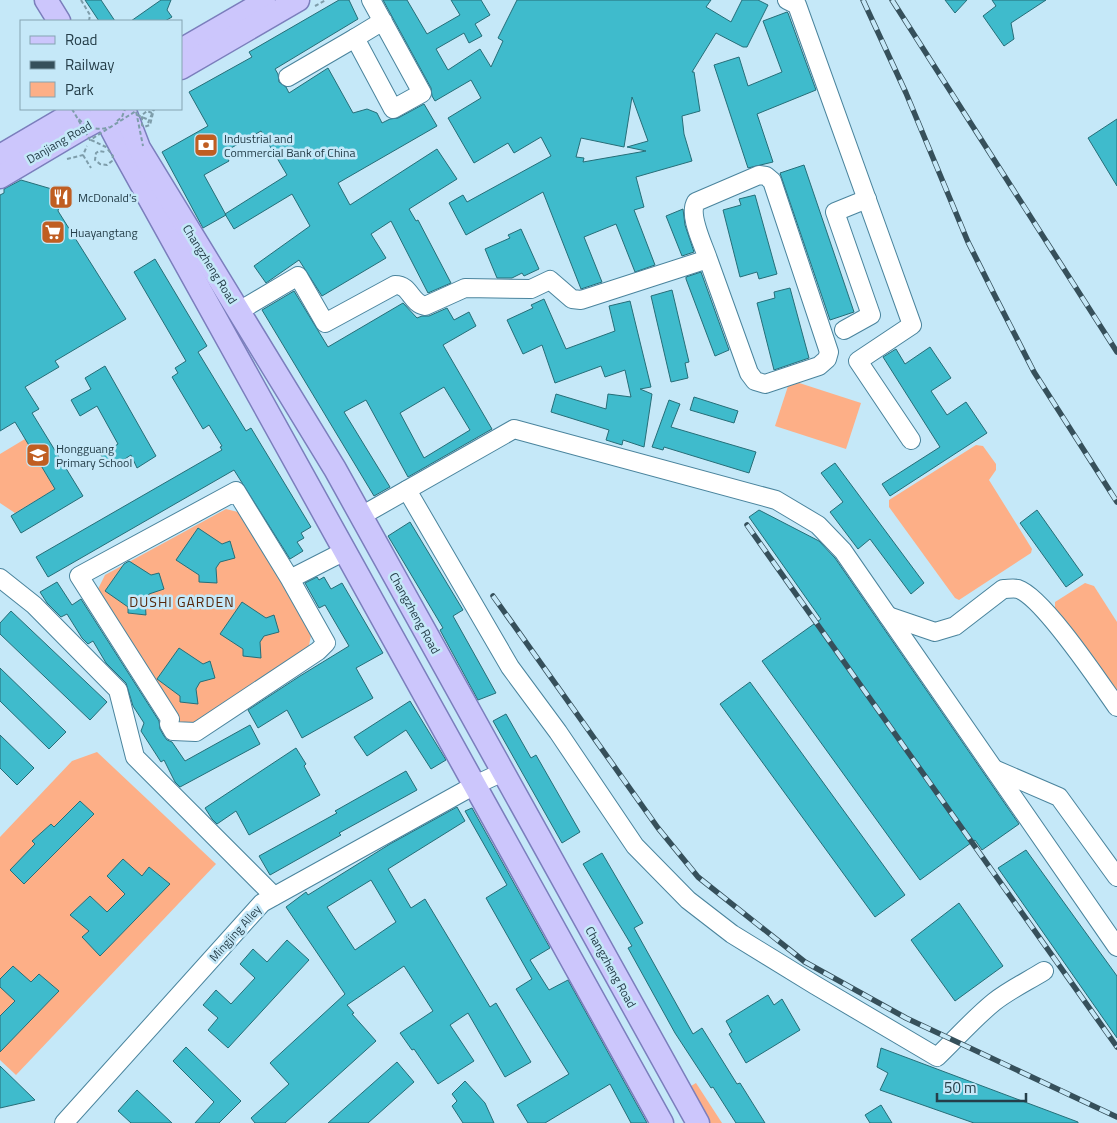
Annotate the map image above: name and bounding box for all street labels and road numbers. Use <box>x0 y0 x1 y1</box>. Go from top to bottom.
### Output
street label: Danjiang Road <box>23 116 95 168</box>
street label: Changzheng Road <box>178 220 242 308</box>
street label: Changzheng Road <box>385 569 445 657</box>
street label: Mingjing Alley <box>204 900 266 966</box>
street label: Changzheng Road <box>581 923 641 1011</box>

